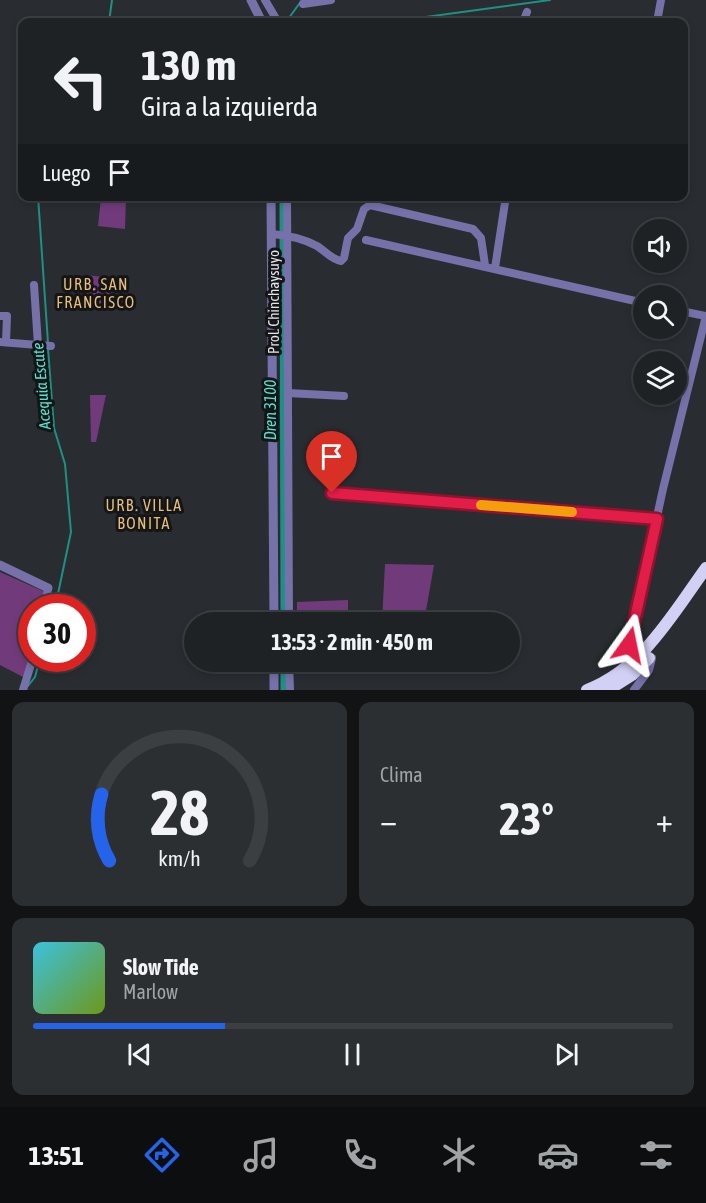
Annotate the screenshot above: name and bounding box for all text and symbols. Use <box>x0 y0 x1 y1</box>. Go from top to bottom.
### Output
text: 130 m <box>141 41 236 89</box>
icon: left <box>42 42 120 120</box>
text: Gira a la izquierda <box>141 91 318 122</box>
icon: arrive <box>103 156 136 189</box>
text: Luego <box>42 160 91 186</box>
map controls <box>633 219 687 405</box>
button: sound <box>633 219 687 273</box>
street label: Prol. Chinchaysuyo <box>265 250 282 354</box>
district label: URB. SAN FRANCISCO <box>56 275 136 311</box>
button: search <box>633 285 687 339</box>
water label: Acequia Escute <box>28 342 55 431</box>
button: layers <box>633 351 687 405</box>
water label: Dren 3100 <box>261 379 279 440</box>
pin <box>306 431 357 493</box>
icon: arrive <box>315 440 348 473</box>
district label: URB. VILLA BONITA <box>105 496 183 532</box>
speed limit sign: 30 <box>18 594 96 672</box>
position arrow <box>597 613 661 677</box>
text: 13:53 · 2 min · 450 m <box>271 629 433 655</box>
text: Clima <box>380 763 423 786</box>
text: 28 <box>150 777 209 848</box>
text: 23° <box>499 793 554 845</box>
text: − <box>380 801 397 839</box>
text: + <box>656 801 673 839</box>
text: km/h <box>158 846 201 871</box>
text: Slow Tide <box>123 954 199 980</box>
text: Marlow <box>123 980 178 1003</box>
icon: previous <box>123 1038 156 1071</box>
icon: pause <box>336 1038 369 1071</box>
icon: next <box>550 1038 583 1071</box>
icon: directions <box>141 1134 183 1176</box>
icon: music <box>240 1134 282 1176</box>
icon: phone <box>339 1134 381 1176</box>
icon: climate <box>438 1134 480 1176</box>
icon: car <box>537 1134 579 1176</box>
icon: filters <box>635 1134 677 1176</box>
text: 13:51 <box>28 1140 84 1171</box>

